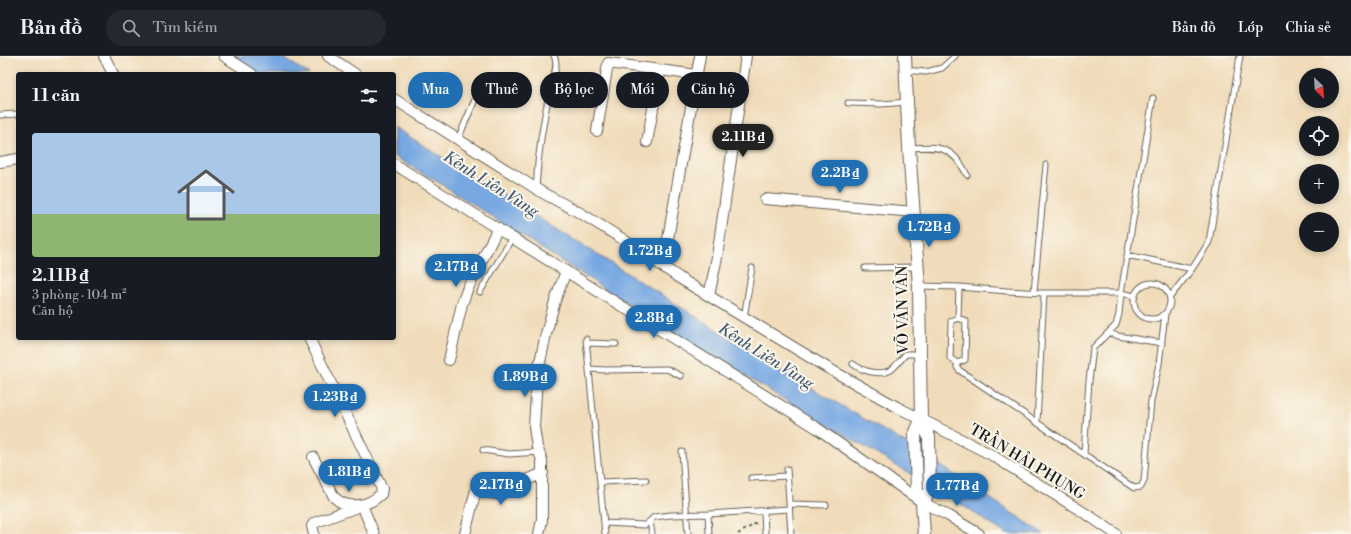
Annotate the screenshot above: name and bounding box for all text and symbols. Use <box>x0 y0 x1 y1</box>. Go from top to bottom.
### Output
search box <box>106 10 386 46</box>
text: Bản đồ <box>20 16 82 40</box>
icon: search <box>120 17 142 39</box>
text: Tìm kiếm <box>152 18 218 37</box>
text: Bản đồ <box>1172 19 1216 37</box>
text: Lớp <box>1238 19 1263 37</box>
text: Chia sẻ <box>1285 19 1331 37</box>
north arrow <box>1299 68 1339 108</box>
map controls <box>1299 68 1339 252</box>
chip: Mua <box>408 72 463 108</box>
chip: Thuê <box>471 72 532 108</box>
chip: Bộ lọc <box>540 72 608 108</box>
chip: Mới <box>616 72 669 108</box>
chip: Căn hộ <box>677 72 749 108</box>
text: 11 căn <box>32 85 80 107</box>
icon: filters <box>358 85 380 107</box>
button: locate <box>1299 116 1339 156</box>
pin: 2.11B ₫ <box>706 124 780 158</box>
text: 2.11B ₫ <box>721 129 765 145</box>
water label: Kênh Liên Vùng <box>439 147 543 222</box>
icon: home <box>170 159 242 231</box>
pin: 2.2B ₫ <box>807 160 873 194</box>
button: + <box>1299 164 1339 204</box>
text: 2.2B ₫ <box>821 165 859 181</box>
button: − <box>1299 212 1339 252</box>
pin: 1.72B ₫ <box>892 214 966 248</box>
text: 1.72B ₫ <box>907 219 951 235</box>
pin: 1.72B ₫ <box>613 238 687 272</box>
text: 1.72B ₫ <box>628 243 672 259</box>
pin: 2.17B ₫ <box>419 254 493 288</box>
text: 2.17B ₫ <box>434 259 478 275</box>
text: 2.11B ₫ <box>32 265 89 287</box>
street label: VÕ VĂN VÂN <box>892 266 913 355</box>
text: 3 phòng · 104 m² <box>32 287 127 303</box>
text: Căn hộ <box>32 303 73 319</box>
pin: 2.8B ₫ <box>621 305 687 339</box>
text: 2.8B ₫ <box>635 310 673 326</box>
water label: Kênh Liên Vùng <box>714 319 818 394</box>
pin: 1.89B ₫ <box>488 364 562 398</box>
text: 1.89B ₫ <box>503 369 547 385</box>
pin: 1.23B ₫ <box>298 384 372 418</box>
text: 1.23B ₫ <box>313 389 357 405</box>
street label: TRẦN HẢI PHỤNG <box>966 417 1090 504</box>
pin: 1.81B ₫ <box>312 459 386 493</box>
text: 1.81B ₫ <box>328 464 370 480</box>
pin: 2.17B ₫ <box>464 472 538 506</box>
pin: 1.77B ₫ <box>920 473 994 507</box>
text: 2.17B ₫ <box>479 477 523 493</box>
text: 1.77B ₫ <box>935 478 979 494</box>

